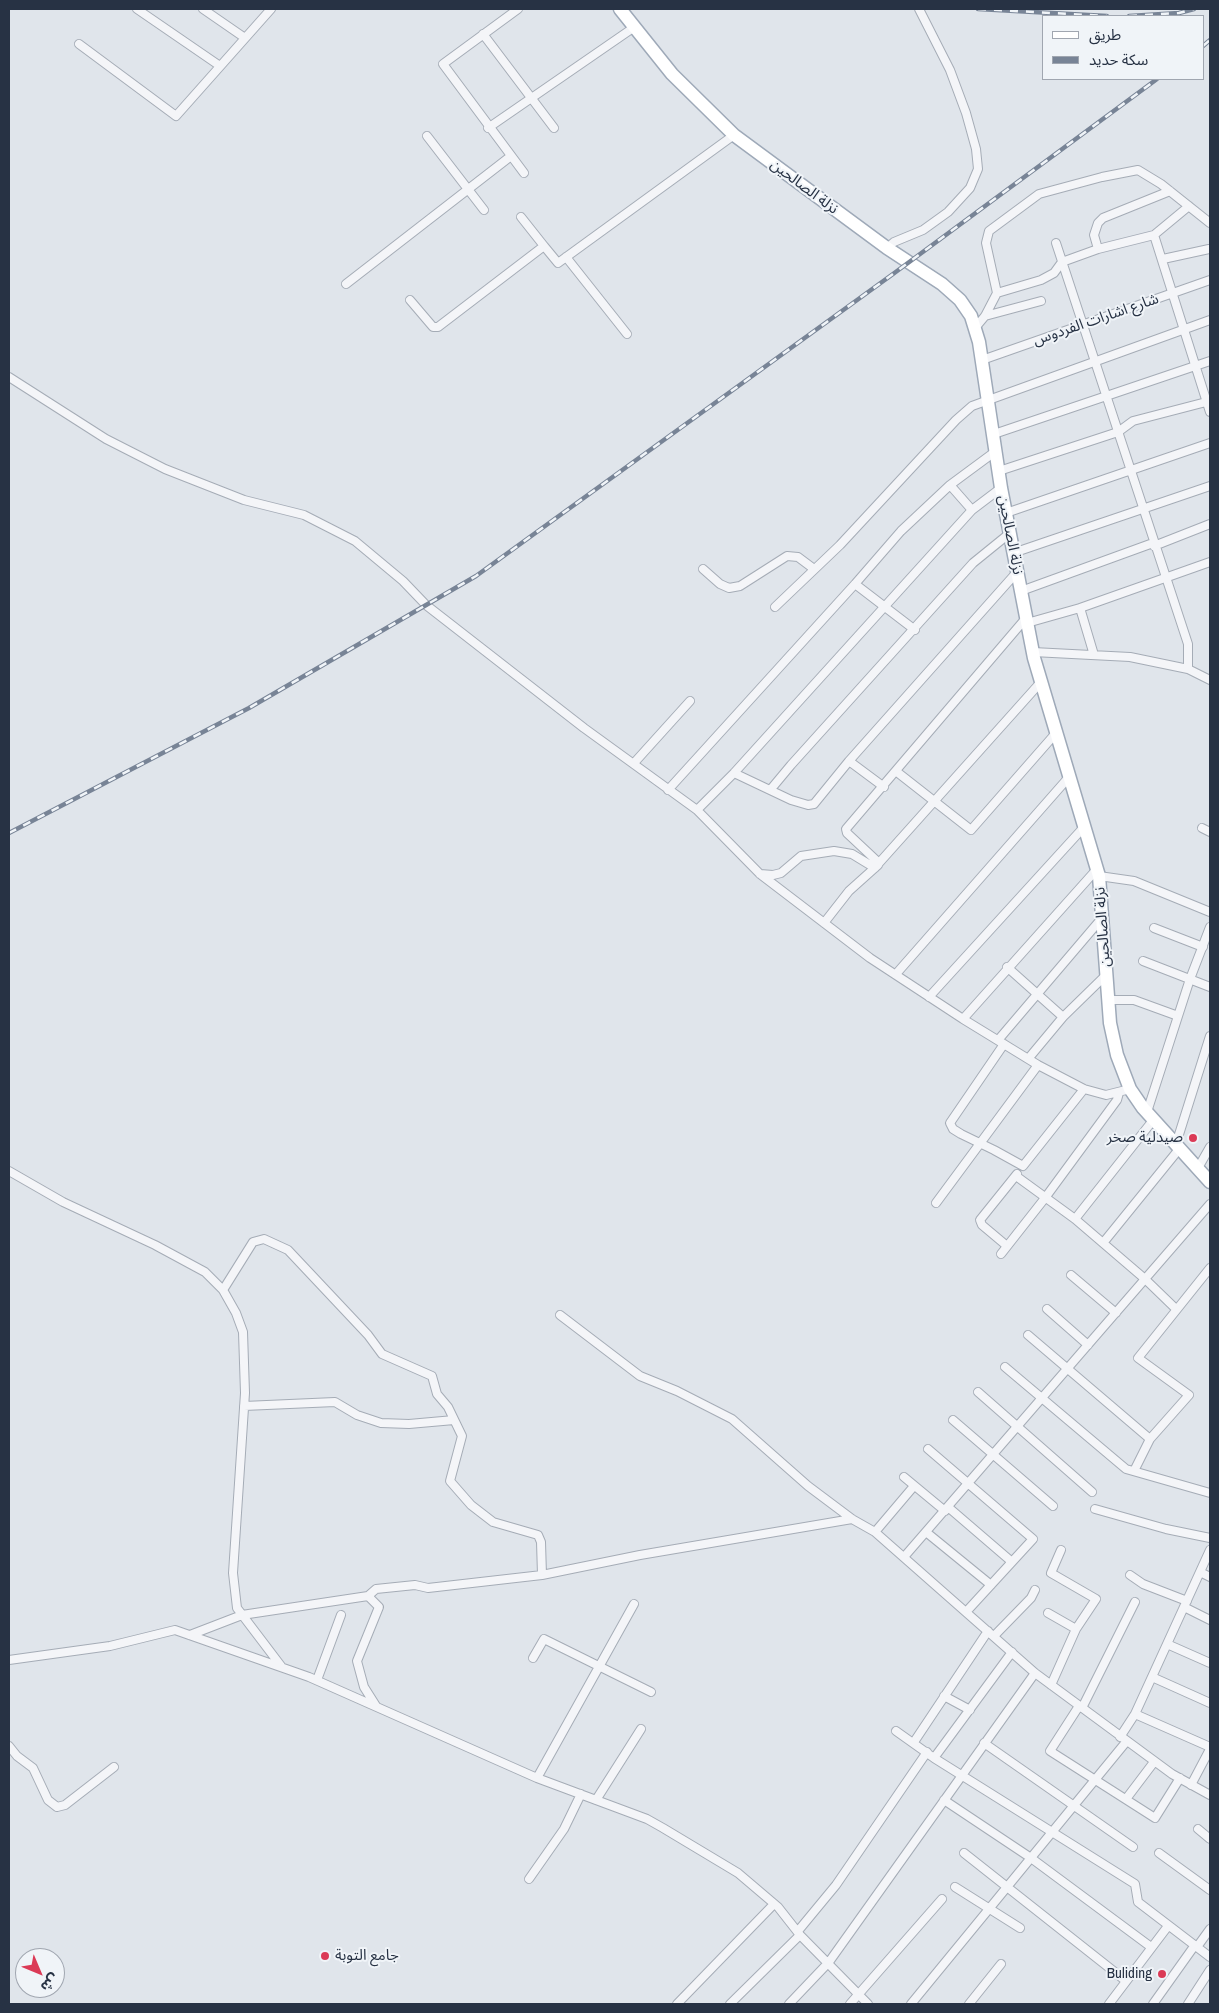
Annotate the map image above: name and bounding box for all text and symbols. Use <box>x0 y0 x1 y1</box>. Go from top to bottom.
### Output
legend <box>1042 15 1204 80</box>
text: طريق <box>1089 24 1121 45</box>
text: سكة حديد <box>1089 49 1148 70</box>
street label: نزلة الصالحين <box>767 156 841 218</box>
street label: شارع اشارات الفردوس <box>1031 290 1161 350</box>
street label: نزلة الصالحين <box>994 494 1026 576</box>
street label: نزلة الصالحين <box>1091 886 1115 968</box>
place label: صيدلية صخر <box>1107 1129 1183 1147</box>
marker: صيدلية صخر <box>1187 1132 1199 1144</box>
place label: جامع التوبة <box>335 1947 399 1965</box>
north arrow <box>15 1948 65 1998</box>
marker: جامع التوبة <box>319 1950 331 1962</box>
place label: Buliding <box>1107 1965 1152 1983</box>
marker: Buliding <box>1156 1968 1168 1980</box>
text: ش <box>37 1970 63 1996</box>

